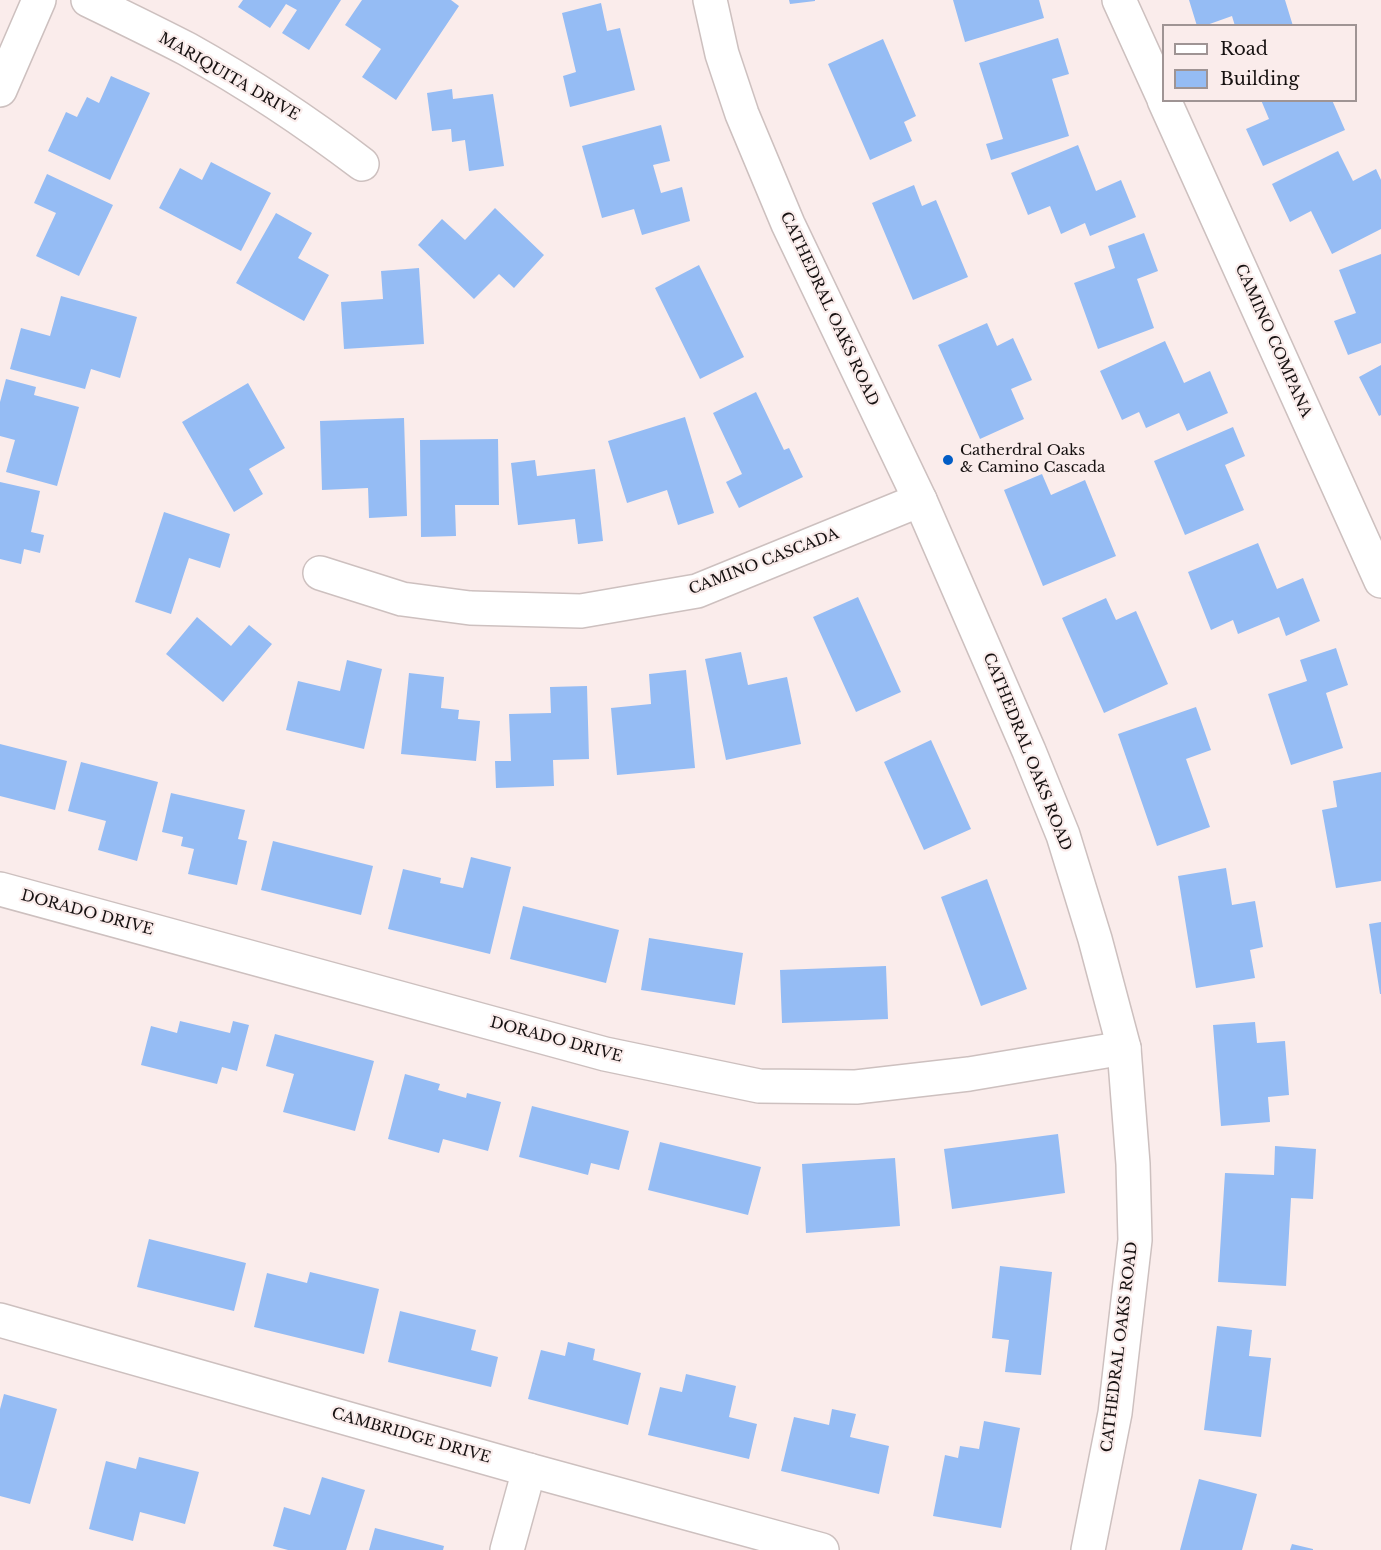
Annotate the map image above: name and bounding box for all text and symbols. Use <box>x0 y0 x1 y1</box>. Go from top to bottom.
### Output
legend <box>1162 24 1357 102</box>
street label: MARIQUITA DRIVE <box>155 29 303 125</box>
text: Road <box>1220 38 1268 60</box>
text: Building <box>1220 68 1299 90</box>
street label: CATHEDRAL OAKS ROAD <box>776 209 882 409</box>
street label: CAMINO COMPANA <box>1231 261 1315 421</box>
place label: Catherdral Oaks & Camino Cascada <box>960 442 1105 477</box>
marker: Catherdral Oaks & Camino Cascada <box>941 453 955 467</box>
street label: CAMINO CASCADA <box>686 525 842 599</box>
street label: CATHEDRAL OAKS ROAD <box>979 650 1075 854</box>
street label: DORADO DRIVE <box>19 887 155 939</box>
street label: DORADO DRIVE <box>488 1014 624 1066</box>
street label: CATHEDRAL OAKS ROAD <box>1098 1241 1142 1453</box>
street label: CAMBRIDGE DRIVE <box>329 1405 493 1467</box>

